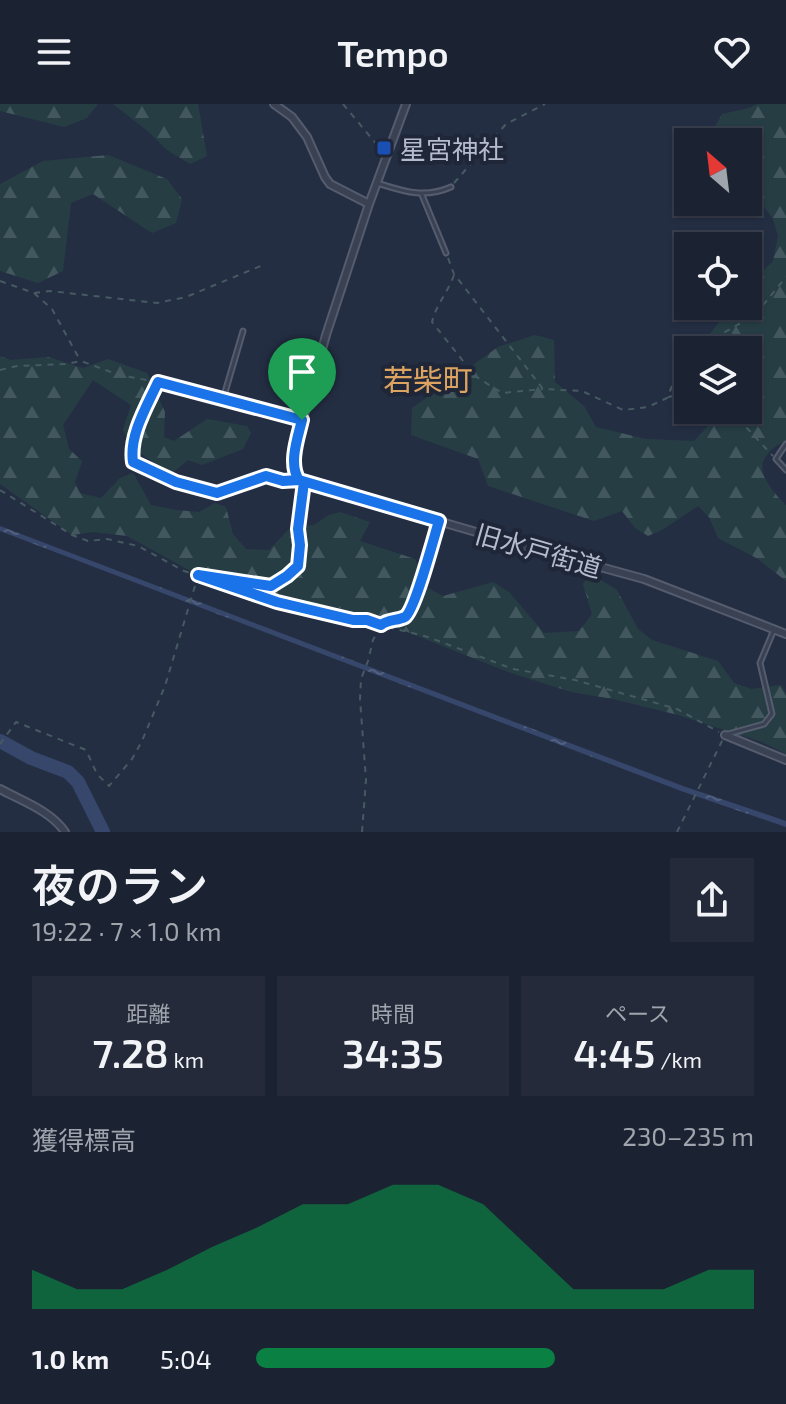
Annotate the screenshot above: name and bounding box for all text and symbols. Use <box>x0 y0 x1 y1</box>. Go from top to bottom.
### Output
icon: menu <box>32 30 76 74</box>
icon: heart <box>710 30 754 74</box>
text: Tempo <box>337 31 449 74</box>
north arrow <box>674 128 762 216</box>
map controls <box>674 128 762 424</box>
place label: 星宮神社 <box>400 133 504 164</box>
marker: 星宮神社 <box>375 139 393 157</box>
button: locate <box>674 232 762 320</box>
button: layers <box>674 336 762 424</box>
pin <box>268 338 336 420</box>
icon: arrive <box>280 350 324 394</box>
district label: 若柴町 <box>383 361 473 397</box>
street label: 旧水戸街道 <box>472 517 606 583</box>
text: 夜のラン <box>32 858 208 911</box>
button: share <box>670 858 754 942</box>
text: 19:22 · 7 × 1.0 km <box>32 915 222 946</box>
text: 距離 <box>126 1000 170 1026</box>
text: 時間 <box>371 1000 415 1026</box>
text: ペース <box>605 1000 670 1026</box>
text: 7.28 <box>93 1028 169 1076</box>
text: 34:35 <box>342 1028 444 1076</box>
text: 4:45 <box>573 1028 655 1076</box>
text: km <box>169 1046 204 1072</box>
text: /km <box>655 1046 702 1072</box>
text: 230–235 m <box>622 1120 754 1151</box>
text: 獲得標高 <box>32 1124 136 1155</box>
text: 1.0 km <box>32 1343 109 1374</box>
text: 5:04 <box>160 1343 212 1374</box>

